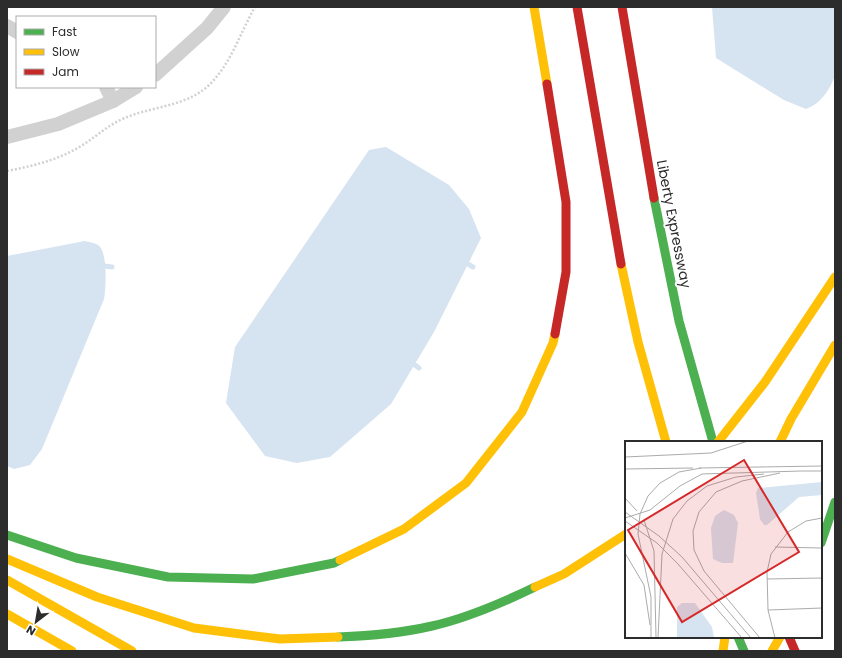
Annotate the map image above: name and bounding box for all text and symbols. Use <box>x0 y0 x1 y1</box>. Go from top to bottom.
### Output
legend <box>16 16 156 88</box>
text: Fast <box>52 23 77 40</box>
text: Slow <box>52 43 80 60</box>
text: Jam <box>52 63 79 80</box>
street label: Liberty Expressway <box>652 158 696 290</box>
inset map <box>625 441 822 638</box>
north arrow <box>16 602 56 642</box>
text: N <box>23 622 39 640</box>

